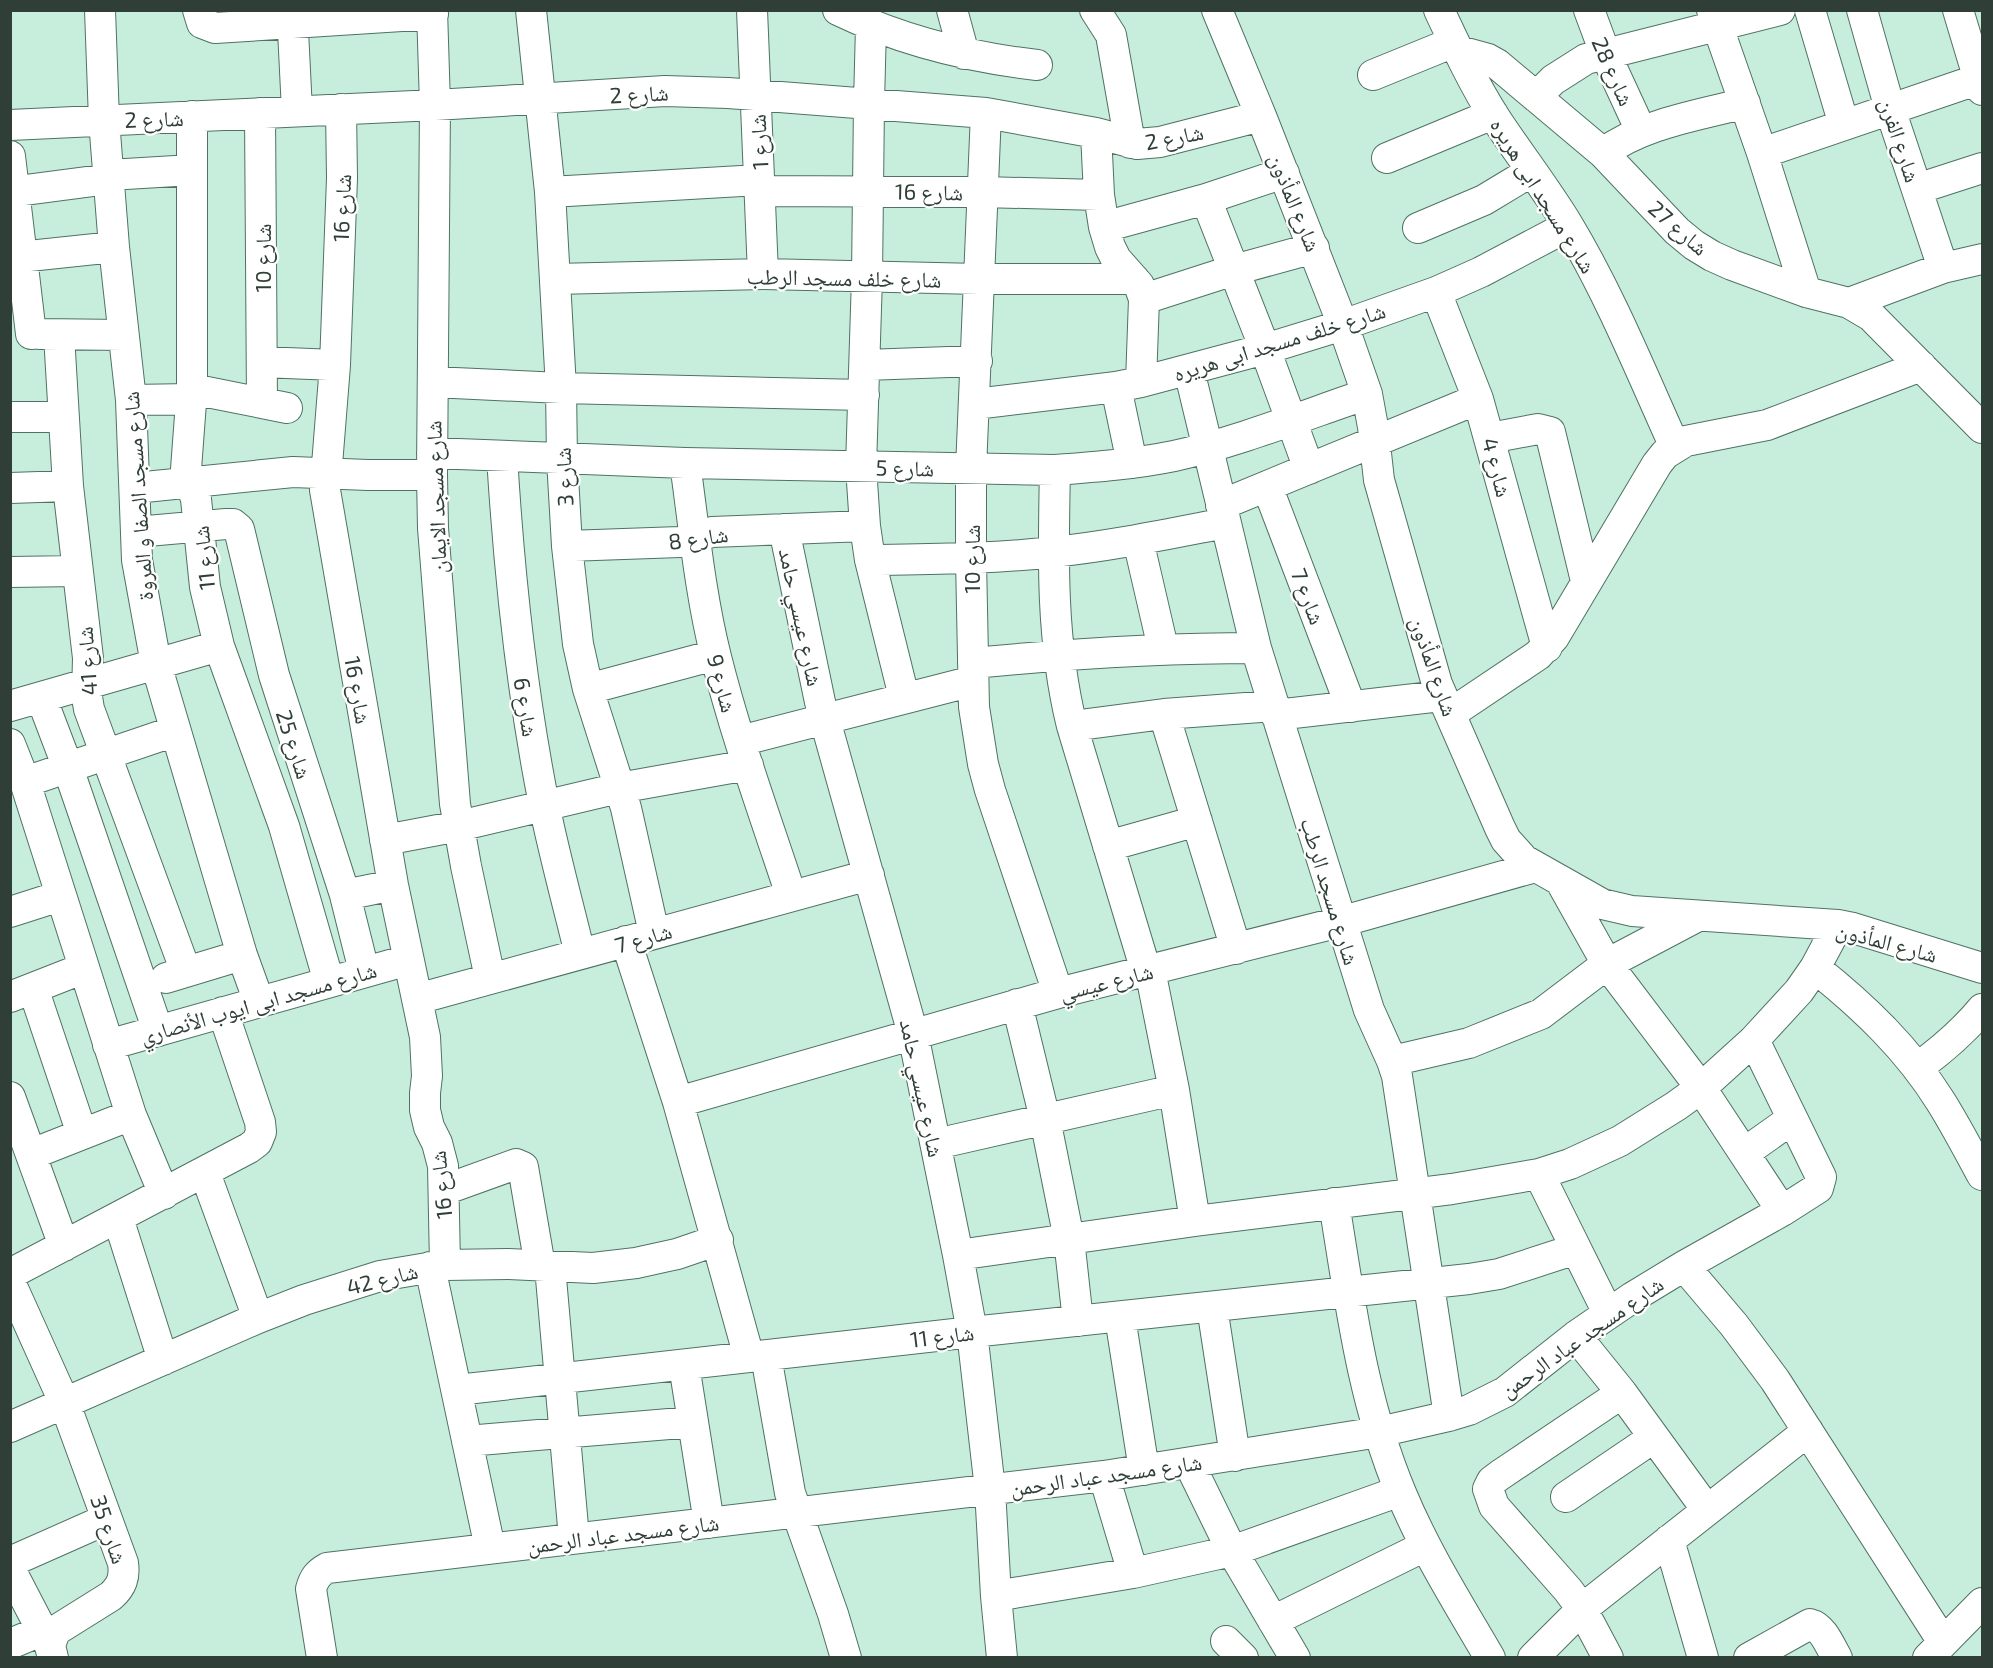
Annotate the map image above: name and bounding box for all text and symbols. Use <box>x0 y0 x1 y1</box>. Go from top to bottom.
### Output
street label: شارع 28 <box>1586 33 1641 110</box>
street label: شارع 2 <box>609 78 669 110</box>
street label: شارع الفرن <box>1873 95 1927 186</box>
street label: شارع 2 <box>124 104 184 134</box>
street label: شارع مسجد ابى هريره <box>1484 113 1602 278</box>
street label: شارع 1 <box>744 114 774 170</box>
street label: شارع 2 <box>1143 118 1206 156</box>
street label: شارع المأذون <box>1263 149 1327 256</box>
street label: شارع 16 <box>327 174 357 243</box>
street label: شارع 16 <box>895 177 963 207</box>
street label: شارع 27 <box>1643 194 1714 261</box>
street label: شارع 10 <box>249 224 277 292</box>
street label: شارع خلف مسجد الرطب <box>746 262 942 294</box>
street label: شارع خلف مسجد ابى هريره <box>1170 296 1389 388</box>
street label: شارع مسجد الصفا و المروة <box>117 390 159 601</box>
street label: شارع مسجد الايمان <box>419 420 453 574</box>
street label: شارع 4 <box>1476 435 1518 500</box>
street label: شارع 3 <box>548 447 580 507</box>
street label: شارع 5 <box>875 453 934 483</box>
street label: شارع 8 <box>666 520 730 556</box>
street label: شارع 11 <box>187 524 221 591</box>
street label: شارع 10 <box>958 525 986 593</box>
street label: شارع عيسي حامد <box>769 546 829 690</box>
street label: شارع 7 <box>1285 564 1332 628</box>
street label: شارع المأذون <box>1404 613 1464 720</box>
street label: شارع 41 <box>71 626 103 696</box>
street label: شارع 9 <box>701 651 743 716</box>
street label: شارع 16 <box>338 654 378 726</box>
street label: شارع 6 <box>508 676 544 739</box>
street label: شارع 25 <box>270 706 318 782</box>
street label: شارع مسجد الرطب <box>1294 814 1366 968</box>
street label: شارع المأذون <box>1833 915 1940 969</box>
street label: شارع 7 <box>612 917 675 959</box>
street label: شارع مسجد ابى ايوب الأنصاري <box>137 956 381 1054</box>
street label: شارع عيسي <box>1057 957 1157 1011</box>
street label: شارع عيسي حامد <box>890 1017 950 1161</box>
street label: شارع 16 <box>424 1150 458 1220</box>
street label: شارع 42 <box>344 1257 421 1301</box>
street label: شارع مسجد عباد الرحمن <box>1494 1270 1669 1404</box>
street label: شارع 11 <box>909 1318 976 1354</box>
street label: شارع مسجد عباد الرحمن <box>1009 1448 1204 1502</box>
street label: شارع 35 <box>84 1491 134 1567</box>
street label: شارع مسجد عباد الرحمن <box>526 1508 721 1560</box>

